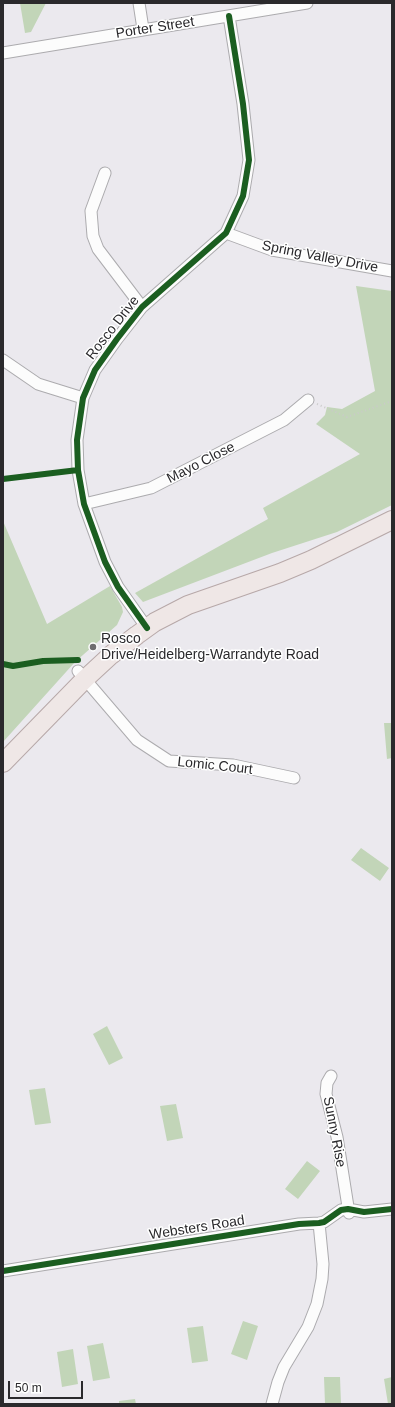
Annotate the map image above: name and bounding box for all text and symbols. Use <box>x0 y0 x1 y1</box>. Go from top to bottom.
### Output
street label: Porter Street <box>114 13 196 43</box>
street label: Spring Valley Drive <box>260 237 380 277</box>
street label: Rosco Drive <box>83 293 143 363</box>
street label: Mayo Close <box>164 439 238 487</box>
place label: Rosco Drive/Heidelberg-Warrandyte Road <box>101 631 319 664</box>
marker: Rosco Drive/Heidelberg-Warrandyte Road <box>88 642 98 652</box>
street label: Lomic Court <box>177 754 253 778</box>
street label: Sunny Rise <box>319 1095 349 1169</box>
street label: Websters Road <box>148 1212 246 1244</box>
scale bar <box>10 1373 85 1399</box>
text: 50 m <box>15 1381 42 1395</box>

